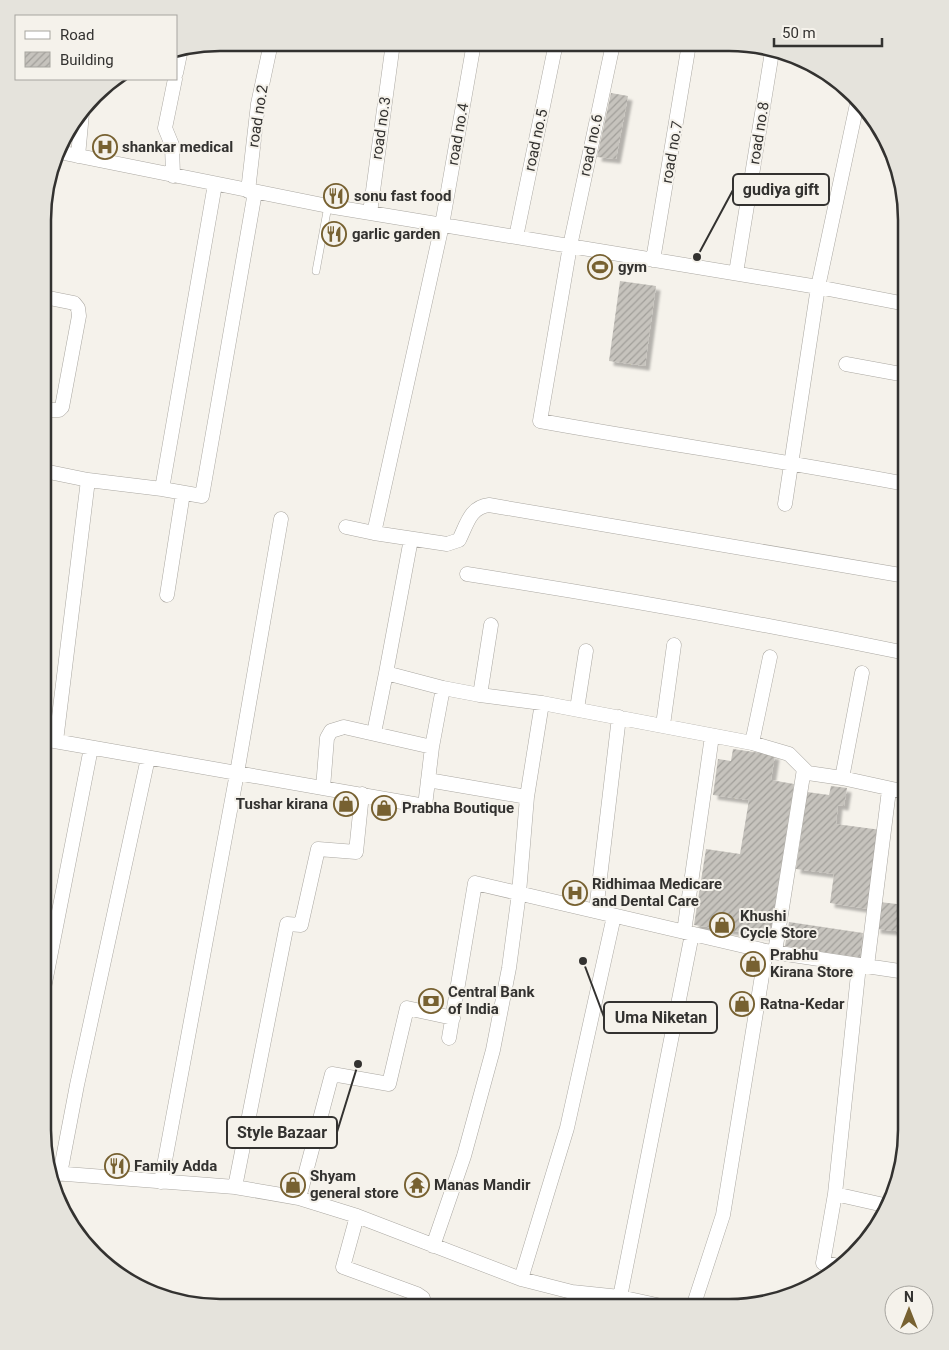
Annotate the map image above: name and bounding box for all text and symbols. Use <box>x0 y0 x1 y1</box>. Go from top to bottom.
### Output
legend <box>15 15 178 80</box>
scale bar <box>774 15 882 47</box>
text: 50 m <box>782 24 816 42</box>
text: Road <box>60 26 94 44</box>
text: Building <box>60 51 114 69</box>
street label: road no.2 <box>244 83 272 149</box>
street label: road no.3 <box>368 96 394 160</box>
street label: road no.8 <box>745 100 773 166</box>
street label: road no.4 <box>444 101 472 167</box>
street label: road no.5 <box>521 107 551 173</box>
street label: road no.6 <box>576 112 606 178</box>
street label: road no.7 <box>658 119 686 185</box>
hospital icon: shankar medical <box>92 134 118 160</box>
place label: shankar medical <box>122 138 233 156</box>
callout: gudiya gift <box>733 174 829 205</box>
text: gudiya gift <box>743 180 820 199</box>
restaurant icon: sonu fast food <box>323 183 349 209</box>
place label: sonu fast food <box>354 187 451 205</box>
restaurant icon: garlic garden <box>321 221 347 247</box>
place label: garlic garden <box>352 225 440 243</box>
sports icon: gym <box>587 254 613 280</box>
place label: gym <box>618 258 647 276</box>
shop icon: Tushar kirana <box>333 791 359 817</box>
place label: Tushar kirana <box>236 795 328 813</box>
shop icon: Prabha Boutique <box>371 795 397 821</box>
place label: Prabha Boutique <box>402 799 514 817</box>
place label: Ridhimaa Medicare and Dental Care <box>592 875 722 910</box>
hospital icon: Ridhimaa Medicare and Dental Care <box>562 880 588 906</box>
place label: Khushi Cycle Store <box>740 907 817 942</box>
shop icon: Khushi Cycle Store <box>709 912 735 938</box>
place label: Prabhu Kirana Store <box>770 946 853 981</box>
shop icon: Prabhu Kirana Store <box>740 951 766 977</box>
place label: Central Bank of India <box>448 983 535 1018</box>
bank icon: Central Bank of India <box>418 988 444 1014</box>
shop icon: Ratna-Kedar <box>729 991 755 1017</box>
place label: Ratna-Kedar <box>760 995 845 1013</box>
callout: Uma Niketan <box>604 1002 717 1033</box>
text: Uma Niketan <box>615 1008 707 1027</box>
callout: Style Bazaar <box>227 1117 337 1148</box>
text: Style Bazaar <box>237 1123 327 1142</box>
restaurant icon: Family Adda <box>104 1153 130 1179</box>
place label: Family Adda <box>134 1157 217 1175</box>
place label: Shyam general store <box>310 1167 399 1202</box>
shop icon: Shyam general store <box>280 1172 306 1198</box>
temple icon: Manas Mandir <box>404 1172 430 1198</box>
place label: Manas Mandir <box>434 1176 531 1194</box>
north arrow <box>884 1285 934 1335</box>
text: N <box>904 1289 914 1305</box>

